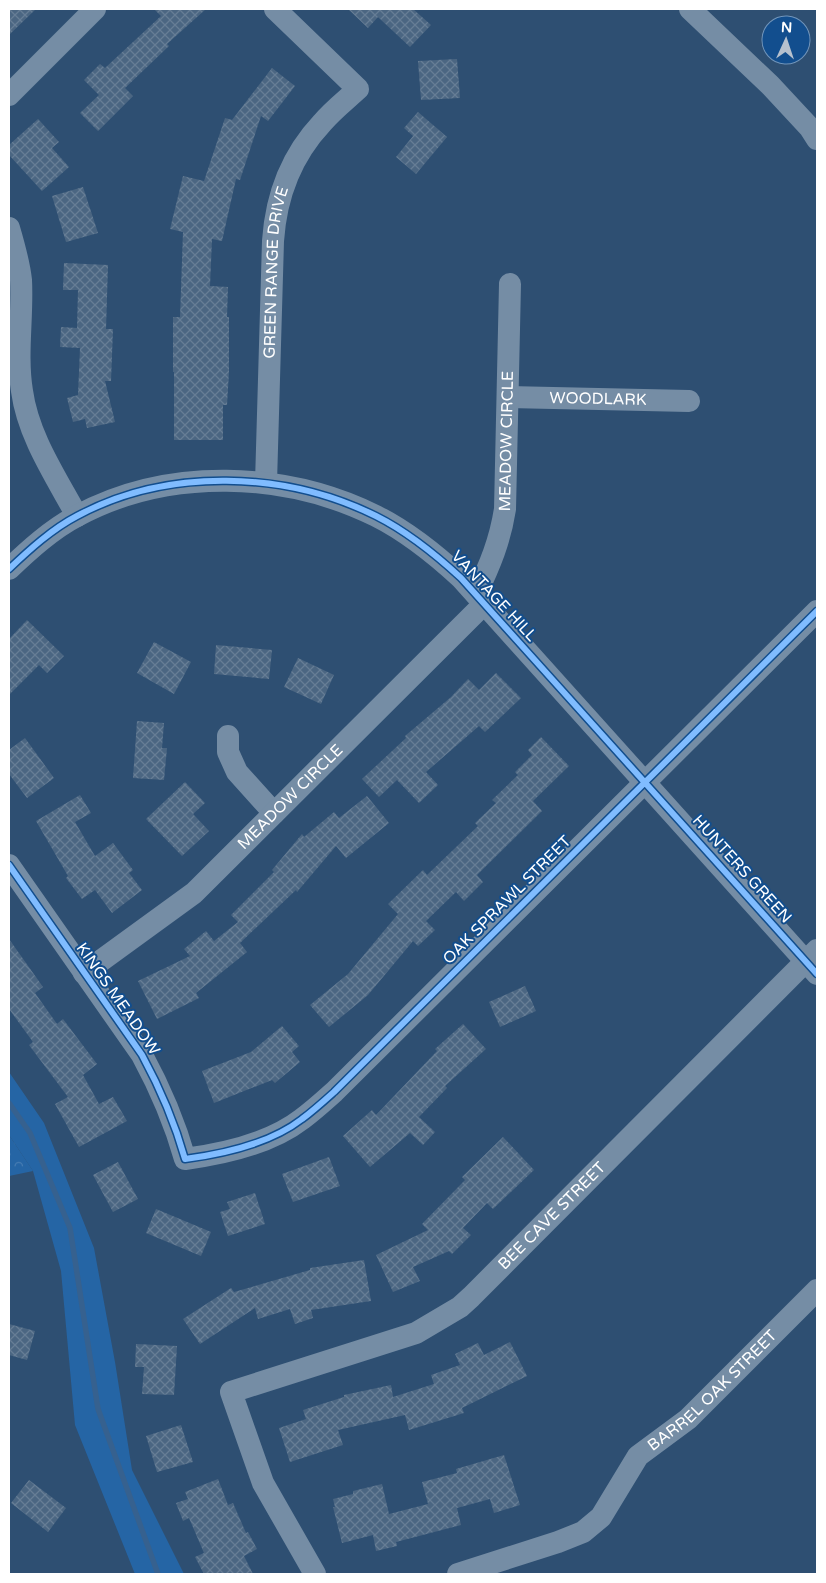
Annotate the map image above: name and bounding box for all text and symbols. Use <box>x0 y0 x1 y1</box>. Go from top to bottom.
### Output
north arrow <box>761 15 811 65</box>
text: N <box>781 19 793 36</box>
street label: GREEN RANGE DRIVE <box>260 184 293 359</box>
street label: MEADOW CIRCLE <box>495 371 518 512</box>
street label: WOODLARK <box>549 388 647 410</box>
street label: VANTAGE HILL <box>447 546 541 646</box>
street label: MEADOW CIRCLE <box>233 740 347 854</box>
street label: HUNTERS GREEN <box>688 811 796 927</box>
street label: OAK SPRAWL STREET <box>439 831 576 968</box>
street label: KINGS MEADOW <box>72 939 164 1059</box>
street label: BEE CAVE STREET <box>494 1158 610 1274</box>
street label: BARREL OAK STREET <box>644 1326 781 1455</box>

